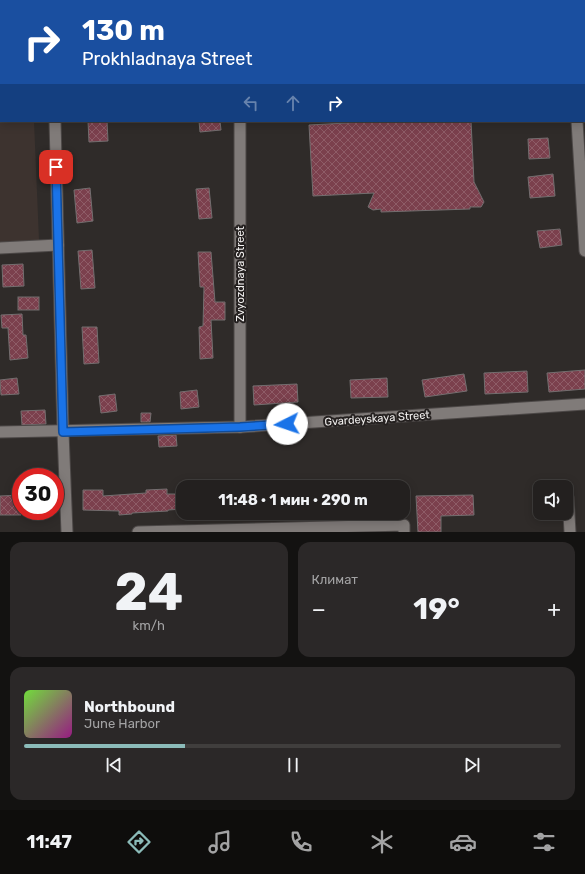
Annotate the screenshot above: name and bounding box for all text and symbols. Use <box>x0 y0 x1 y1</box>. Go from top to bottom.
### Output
text: 130 m <box>82 14 165 47</box>
icon: right <box>16 16 68 68</box>
text: Prokhladnaya Street <box>82 48 252 70</box>
icon: left <box>240 92 262 114</box>
icon: ahead <box>282 92 304 114</box>
icon: right <box>324 92 346 114</box>
pin <box>39 150 73 184</box>
icon: arrive <box>45 156 67 178</box>
street label: Zvyozdnaya Street <box>234 225 247 322</box>
position arrow <box>266 403 308 445</box>
street label: Gvardeyskaya Street <box>324 408 431 429</box>
speed limit sign: 30 <box>12 468 64 520</box>
map controls <box>533 480 573 520</box>
button: sound <box>533 480 573 520</box>
text: 11:48 · 1 мин · 290 m <box>218 491 368 509</box>
text: 24 <box>114 561 183 623</box>
text: Климат <box>312 572 358 587</box>
text: 19° <box>413 591 460 627</box>
text: − <box>312 596 326 623</box>
text: + <box>547 596 561 623</box>
text: km/h <box>133 618 165 633</box>
text: Northbound <box>84 698 175 716</box>
text: June Harbor <box>84 716 160 731</box>
icon: previous <box>103 754 125 776</box>
icon: pause <box>282 754 304 776</box>
icon: next <box>461 754 483 776</box>
icon: directions <box>125 828 153 856</box>
icon: music <box>206 828 234 856</box>
icon: phone <box>287 828 315 856</box>
icon: climate <box>368 828 396 856</box>
icon: car <box>449 828 477 856</box>
icon: filters <box>530 828 558 856</box>
text: 11:47 <box>27 831 72 853</box>

